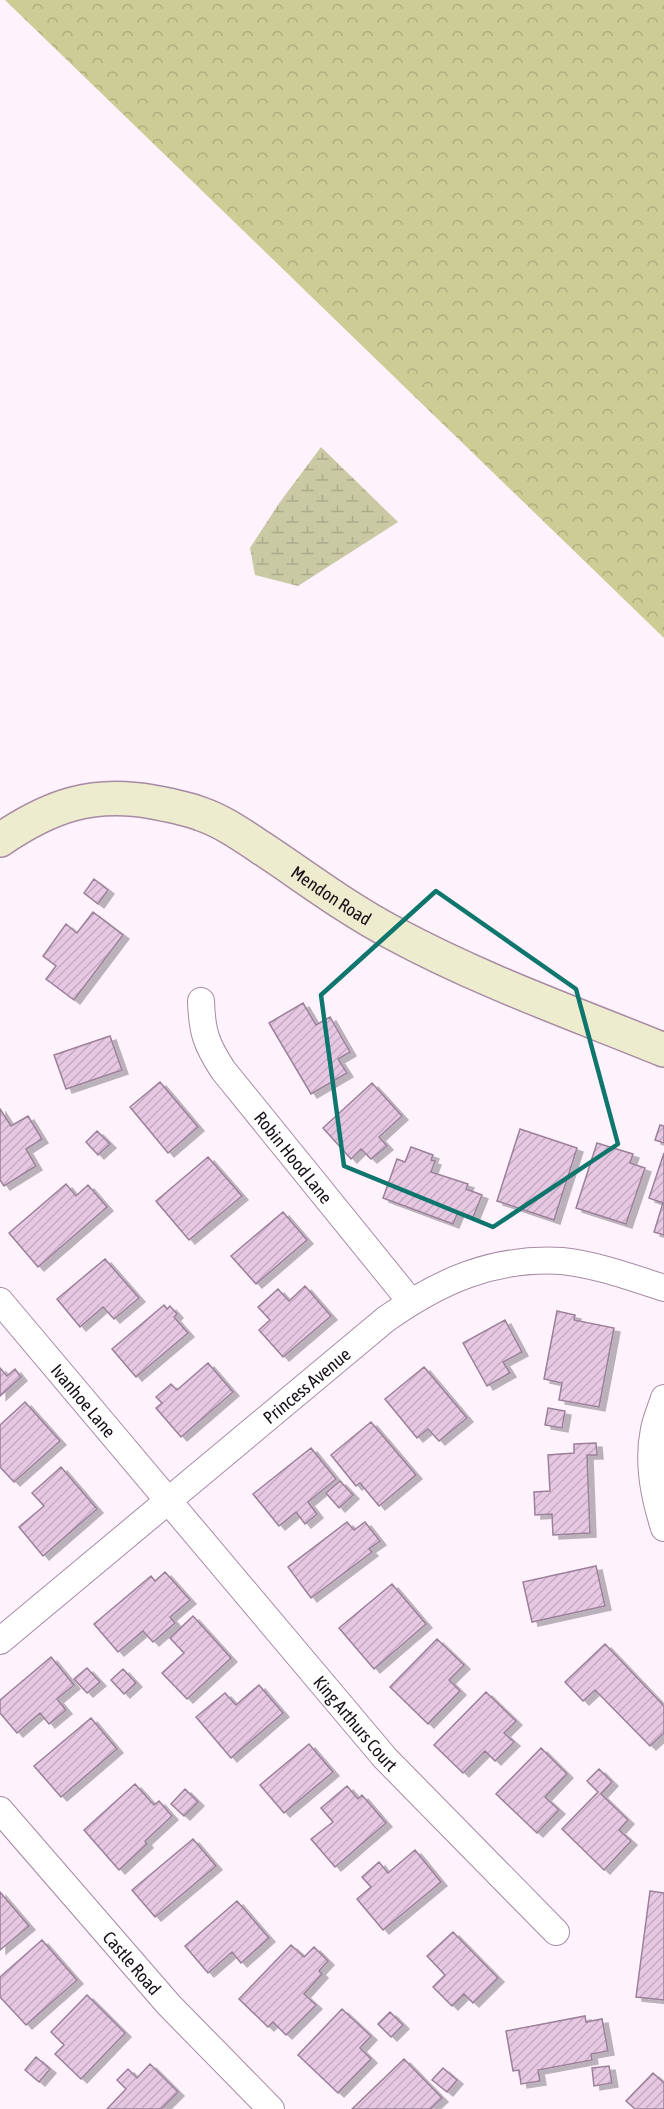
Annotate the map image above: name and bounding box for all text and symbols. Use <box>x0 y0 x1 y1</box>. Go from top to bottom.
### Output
street label: Mendon Road <box>287 861 375 929</box>
street label: Robin Hood Lane <box>250 1107 337 1207</box>
street label: Princess Avenue <box>259 1343 354 1428</box>
street label: Ivanhoe Lane <box>47 1360 120 1441</box>
street label: King Arthurs Court <box>310 1671 402 1775</box>
street label: Castle Road <box>99 1926 166 1999</box>

